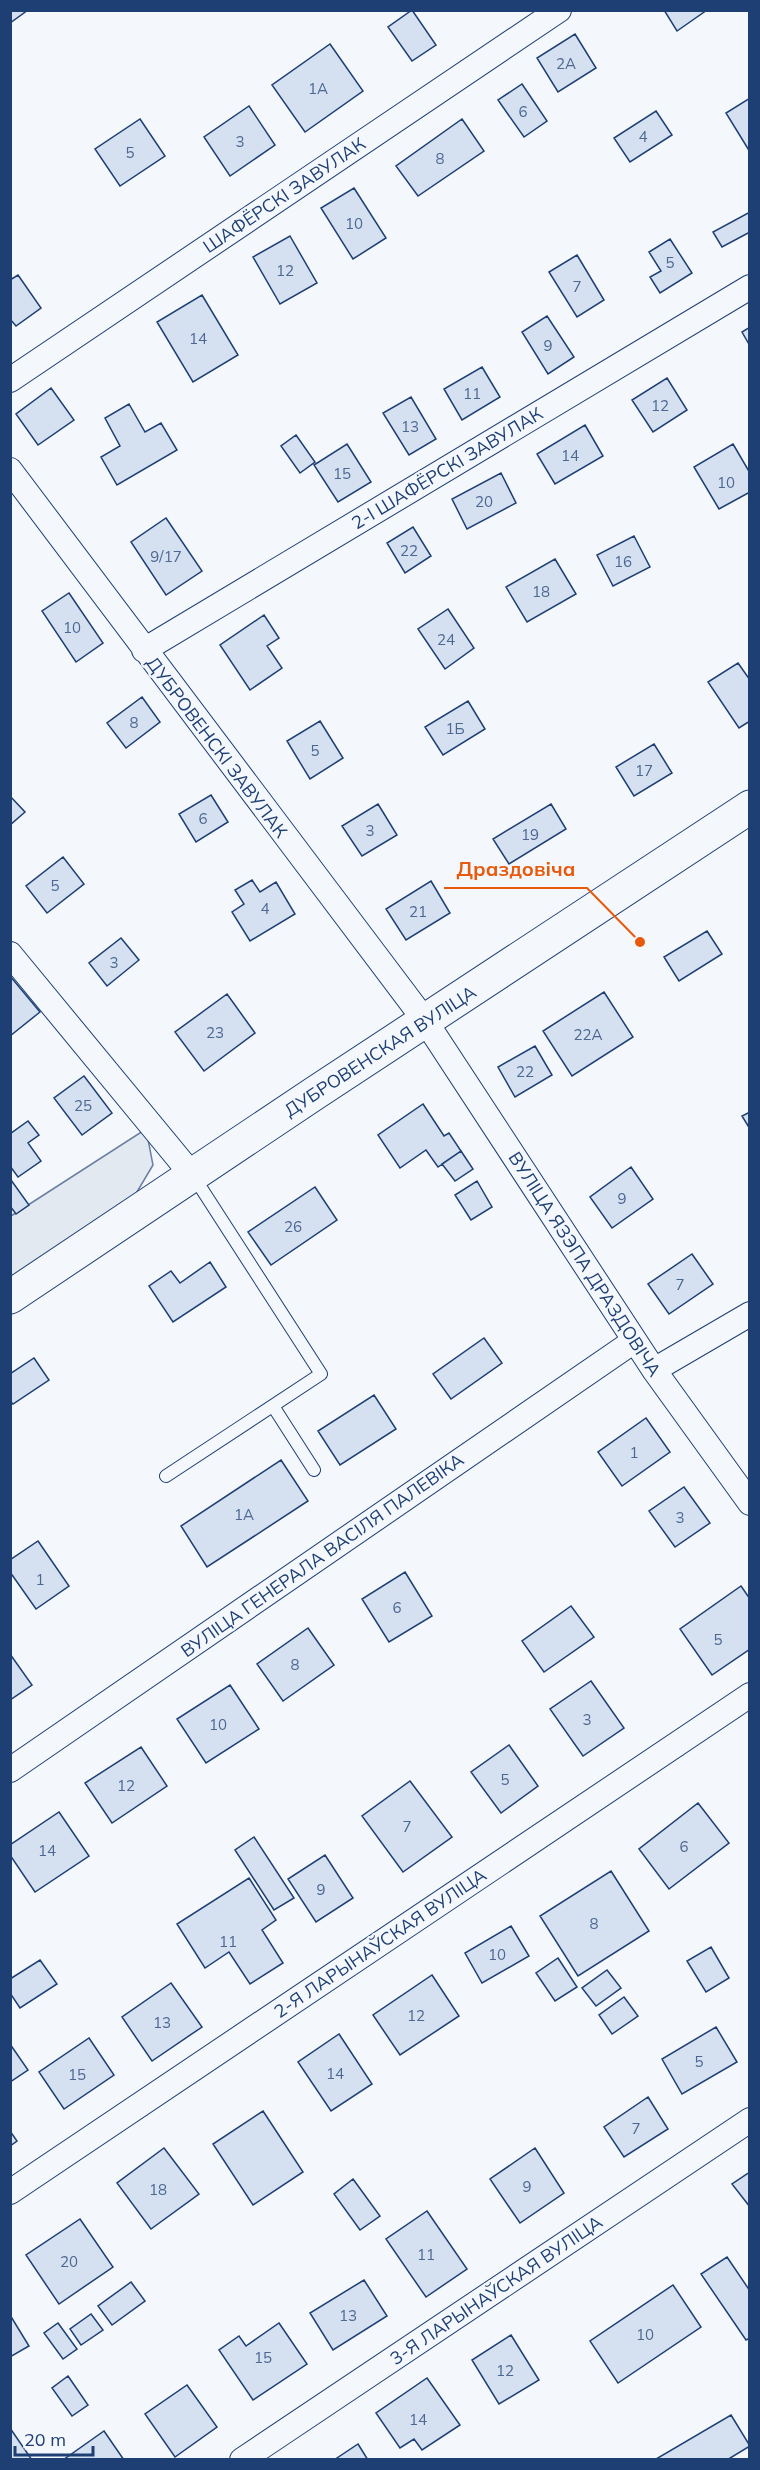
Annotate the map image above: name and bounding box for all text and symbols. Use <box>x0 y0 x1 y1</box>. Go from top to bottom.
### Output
house number: 2А <box>556 54 576 73</box>
house number: 1А <box>308 79 328 98</box>
house number: 6 <box>518 102 528 121</box>
house number: 4 <box>638 127 648 146</box>
street label: ШАФЁРСКІ ЗАВУЛАК <box>198 132 370 258</box>
house number: 3 <box>235 132 245 151</box>
house number: 5 <box>125 143 135 162</box>
house number: 8 <box>435 149 445 168</box>
house number: 10 <box>345 214 363 233</box>
house number: 5 <box>665 253 675 272</box>
house number: 12 <box>276 261 294 280</box>
house number: 7 <box>572 277 582 296</box>
house number: 14 <box>189 329 207 348</box>
house number: 9 <box>543 336 553 355</box>
house number: 11 <box>463 384 481 403</box>
house number: 12 <box>651 396 669 415</box>
street label: 2-І ШАФЁРСКІ ЗАВУЛАК <box>347 402 547 534</box>
house number: 13 <box>401 417 419 436</box>
house number: 14 <box>561 446 579 465</box>
house number: 15 <box>333 464 351 483</box>
house number: 10 <box>717 473 735 492</box>
house number: 20 <box>475 492 493 511</box>
house number: 22 <box>400 541 418 560</box>
house number: 9/17 <box>150 547 182 566</box>
house number: 16 <box>614 552 632 571</box>
house number: 18 <box>532 582 550 601</box>
house number: 10 <box>63 618 81 637</box>
house number: 24 <box>437 630 455 649</box>
street label: ДУБРОВЕНСКІ ЗАВУЛАК <box>141 652 293 842</box>
house number: 8 <box>129 713 139 732</box>
house number: 1Б <box>445 719 465 738</box>
house number: 5 <box>310 741 320 760</box>
house number: 17 <box>635 761 653 780</box>
house number: 6 <box>198 809 208 828</box>
house number: 3 <box>365 821 375 840</box>
house number: 19 <box>521 825 539 844</box>
callout: Драздовіча <box>444 850 587 888</box>
text: Драздовіча <box>457 856 575 881</box>
house number: 5 <box>50 876 60 895</box>
house number: 4 <box>260 899 270 918</box>
house number: 21 <box>409 902 427 921</box>
house number: 3 <box>109 953 119 972</box>
street label: ДУБРОВЕНСКАЯ ВУЛІЦА <box>280 980 480 1122</box>
house number: 23 <box>206 1023 224 1042</box>
house number: 22А <box>573 1025 603 1044</box>
house number: 22 <box>516 1062 534 1081</box>
house number: 25 <box>74 1096 92 1115</box>
street label: ВУЛІЦА ЯЗЭПА ДРАЗДОВІЧА <box>504 1147 666 1381</box>
house number: 9 <box>617 1189 627 1208</box>
house number: 26 <box>284 1217 302 1236</box>
house number: 7 <box>675 1275 685 1294</box>
house number: 1 <box>629 1443 639 1462</box>
street label: ВУЛІЦА ГЕНЕРАЛА ВАСІЛЯ ПАЛЕВІКА <box>176 1448 468 1662</box>
house number: 1А <box>234 1505 254 1524</box>
house number: 3 <box>675 1508 685 1527</box>
house number: 1 <box>35 1570 45 1589</box>
house number: 6 <box>392 1598 402 1617</box>
house number: 5 <box>713 1630 723 1649</box>
house number: 8 <box>290 1655 300 1674</box>
house number: 3 <box>582 1710 592 1729</box>
house number: 10 <box>209 1715 227 1734</box>
house number: 5 <box>500 1770 510 1789</box>
house number: 12 <box>117 1776 135 1795</box>
house number: 7 <box>402 1817 412 1836</box>
house number: 6 <box>679 1837 689 1856</box>
house number: 14 <box>38 1841 56 1860</box>
street label: 2-Я ЛАРЫНАЎСКАЯ ВУЛІЦА <box>269 1863 491 2023</box>
house number: 9 <box>316 1880 326 1899</box>
house number: 8 <box>589 1914 599 1933</box>
house number: 11 <box>219 1932 237 1951</box>
house number: 10 <box>488 1945 506 1964</box>
house number: 12 <box>407 2006 425 2025</box>
house number: 13 <box>153 2013 171 2032</box>
house number: 5 <box>694 2052 704 2071</box>
house number: 14 <box>326 2064 344 2083</box>
house number: 15 <box>68 2065 86 2084</box>
house number: 7 <box>631 2119 641 2138</box>
house number: 9 <box>522 2177 532 2196</box>
house number: 18 <box>149 2180 167 2199</box>
street label: 3-Я ЛАРЫНАЎСКАЯ ВУЛІЦА <box>385 2210 607 2370</box>
house number: 11 <box>417 2245 435 2264</box>
house number: 20 <box>60 2252 78 2271</box>
house number: 13 <box>339 2306 357 2325</box>
house number: 10 <box>636 2325 654 2344</box>
house number: 15 <box>254 2348 272 2367</box>
house number: 12 <box>496 2361 514 2380</box>
house number: 14 <box>409 2410 427 2429</box>
scale bar <box>15 2419 93 2457</box>
text: 20 m <box>24 2428 66 2451</box>

